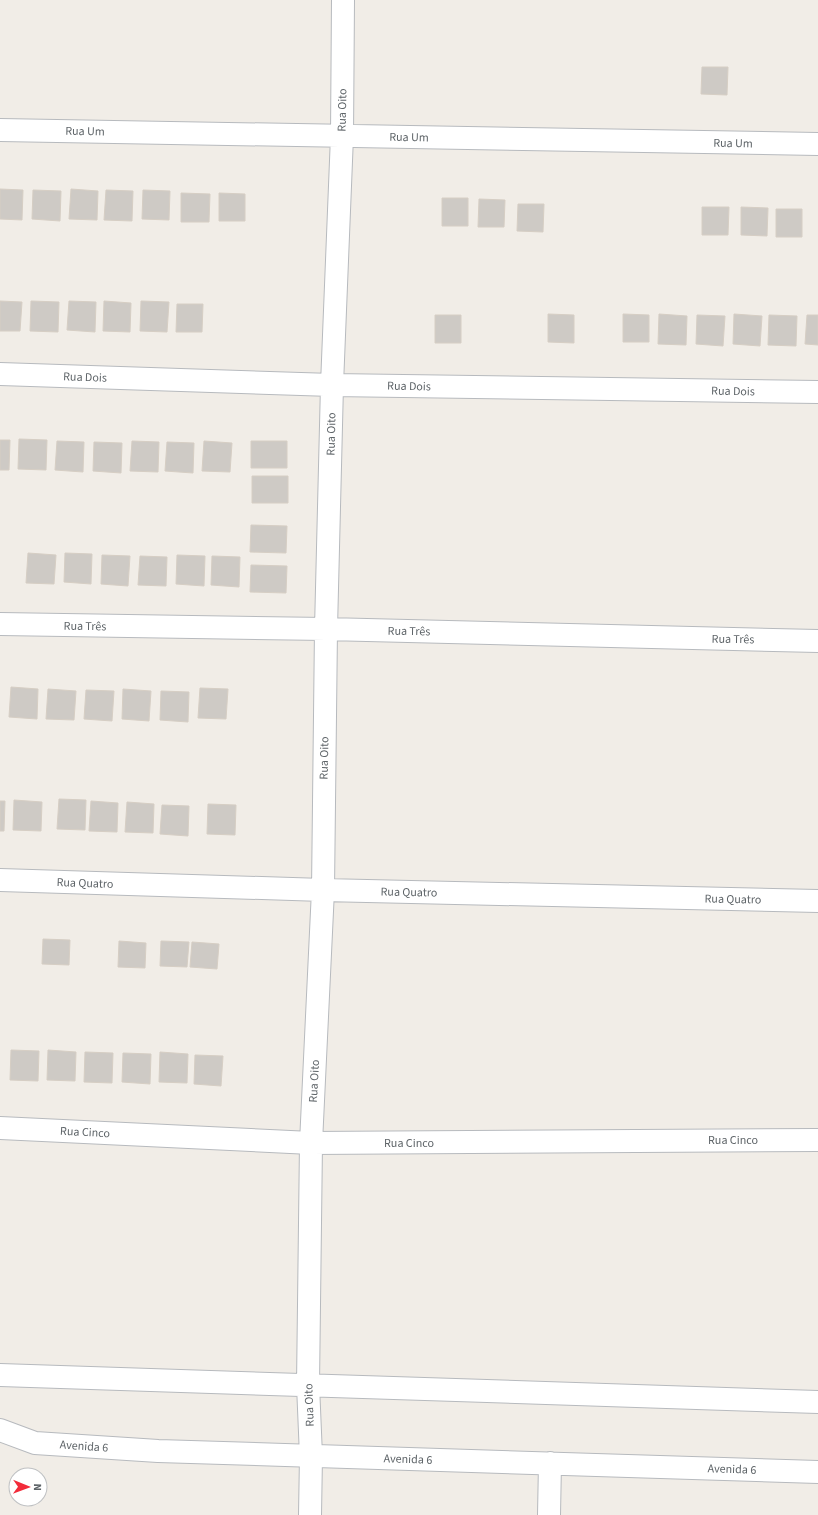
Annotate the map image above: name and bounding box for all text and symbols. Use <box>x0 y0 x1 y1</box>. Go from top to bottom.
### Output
street label: Rua Oito <box>334 88 351 132</box>
street label: Rua Um <box>65 123 105 140</box>
street label: Rua Um <box>389 129 429 146</box>
street label: Rua Um <box>713 135 753 152</box>
street label: Rua Dois <box>63 368 107 387</box>
street label: Rua Dois <box>387 378 431 395</box>
street label: Rua Dois <box>711 383 755 400</box>
street label: Rua Oito <box>323 412 340 456</box>
street label: Rua Três <box>63 618 106 635</box>
street label: Rua Três <box>387 623 430 640</box>
street label: Rua Três <box>711 631 754 648</box>
street label: Rua Oito <box>316 736 333 780</box>
street label: Rua Quatro <box>56 874 114 893</box>
street label: Rua Quatro <box>380 884 438 901</box>
street label: Rua Quatro <box>704 891 762 908</box>
street label: Rua Oito <box>305 1059 324 1103</box>
street label: Rua Cinco <box>60 1123 110 1142</box>
street label: Rua Cinco <box>708 1132 758 1149</box>
street label: Rua Cinco <box>384 1135 434 1152</box>
street label: Rua Oito <box>300 1383 319 1427</box>
street label: Avenida 6 <box>59 1436 109 1457</box>
street label: Avenida 6 <box>383 1450 433 1469</box>
street label: Avenida 6 <box>707 1460 757 1479</box>
north arrow <box>8 1467 48 1507</box>
text: N <box>30 1483 45 1491</box>

